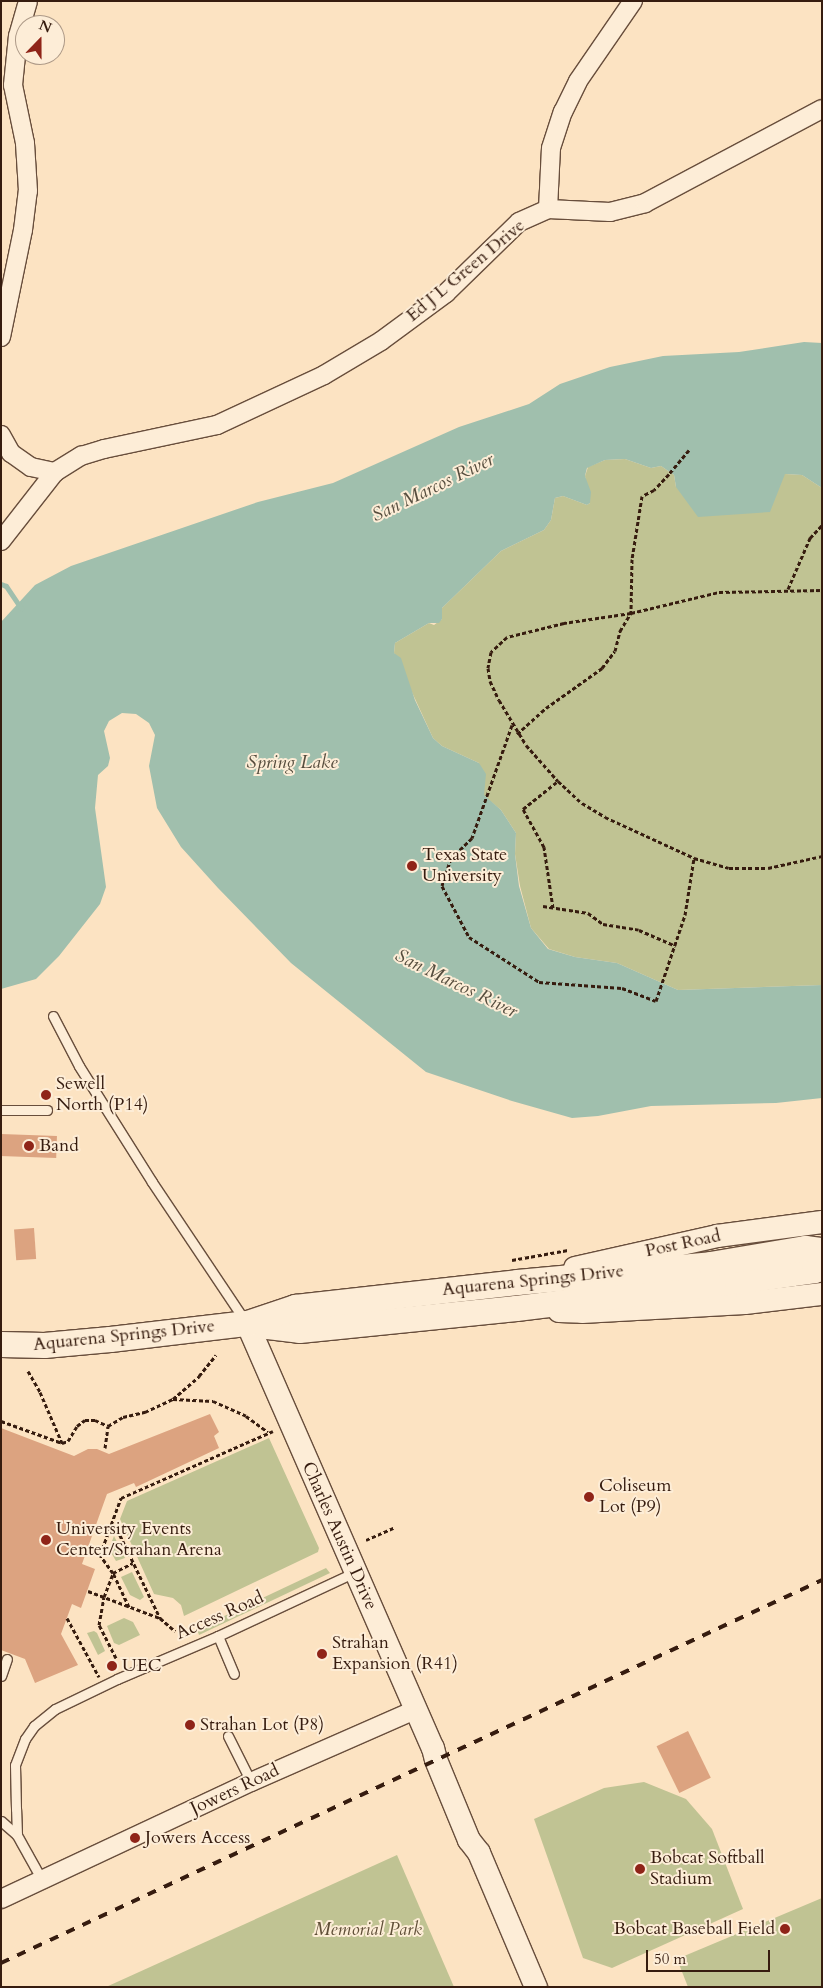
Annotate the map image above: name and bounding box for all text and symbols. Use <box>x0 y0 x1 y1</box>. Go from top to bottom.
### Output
north arrow <box>15 15 65 65</box>
text: N <box>36 15 55 38</box>
street label: Ed J L Green Drive <box>402 215 530 327</box>
water label: San Marcos River <box>368 449 498 527</box>
water label: Spring Lake <box>246 752 338 774</box>
place label: Texas State University <box>422 845 507 888</box>
marker: Texas State University <box>406 860 418 872</box>
water label: San Marcos River <box>391 945 521 1023</box>
place label: Sewell North (P14) <box>56 1074 149 1116</box>
marker: Sewell North (P14) <box>40 1089 52 1101</box>
place label: Band <box>39 1135 79 1157</box>
marker: Band <box>23 1140 35 1152</box>
street label: Post Road <box>643 1225 723 1263</box>
street label: Aquarena Springs Drive <box>441 1261 625 1301</box>
street label: Aquarena Springs Drive <box>32 1316 216 1356</box>
street label: Charles Austin Drive <box>297 1459 381 1613</box>
place label: Coliseum Lot (P9) <box>599 1476 671 1518</box>
marker: Coliseum Lot (P9) <box>583 1491 595 1503</box>
place label: University Events Center/Strahan Arena <box>56 1519 222 1562</box>
marker: University Events Center/Strahan Arena <box>40 1534 52 1546</box>
street label: Access Road <box>173 1587 267 1645</box>
place label: Strahan Expansion (R41) <box>332 1633 458 1676</box>
marker: Strahan Expansion (R41) <box>316 1648 328 1660</box>
place label: UEC <box>122 1655 162 1677</box>
marker: UEC <box>106 1660 118 1672</box>
place label: Strahan Lot (P8) <box>200 1714 324 1736</box>
marker: Strahan Lot (P8) <box>184 1719 196 1731</box>
street label: Jowers Road <box>187 1760 283 1820</box>
place label: Jowers Access <box>145 1827 250 1849</box>
marker: Jowers Access <box>129 1832 141 1844</box>
place label: Bobcat Softball Stadium <box>650 1848 765 1890</box>
marker: Bobcat Softball Stadium <box>634 1863 646 1875</box>
place label: Bobcat Baseball Field <box>614 1918 775 1940</box>
park label: Memorial Park <box>314 1919 422 1941</box>
marker: Bobcat Baseball Field <box>779 1923 791 1935</box>
scale bar <box>648 1940 772 1972</box>
text: 50 m <box>654 1949 686 1969</box>

